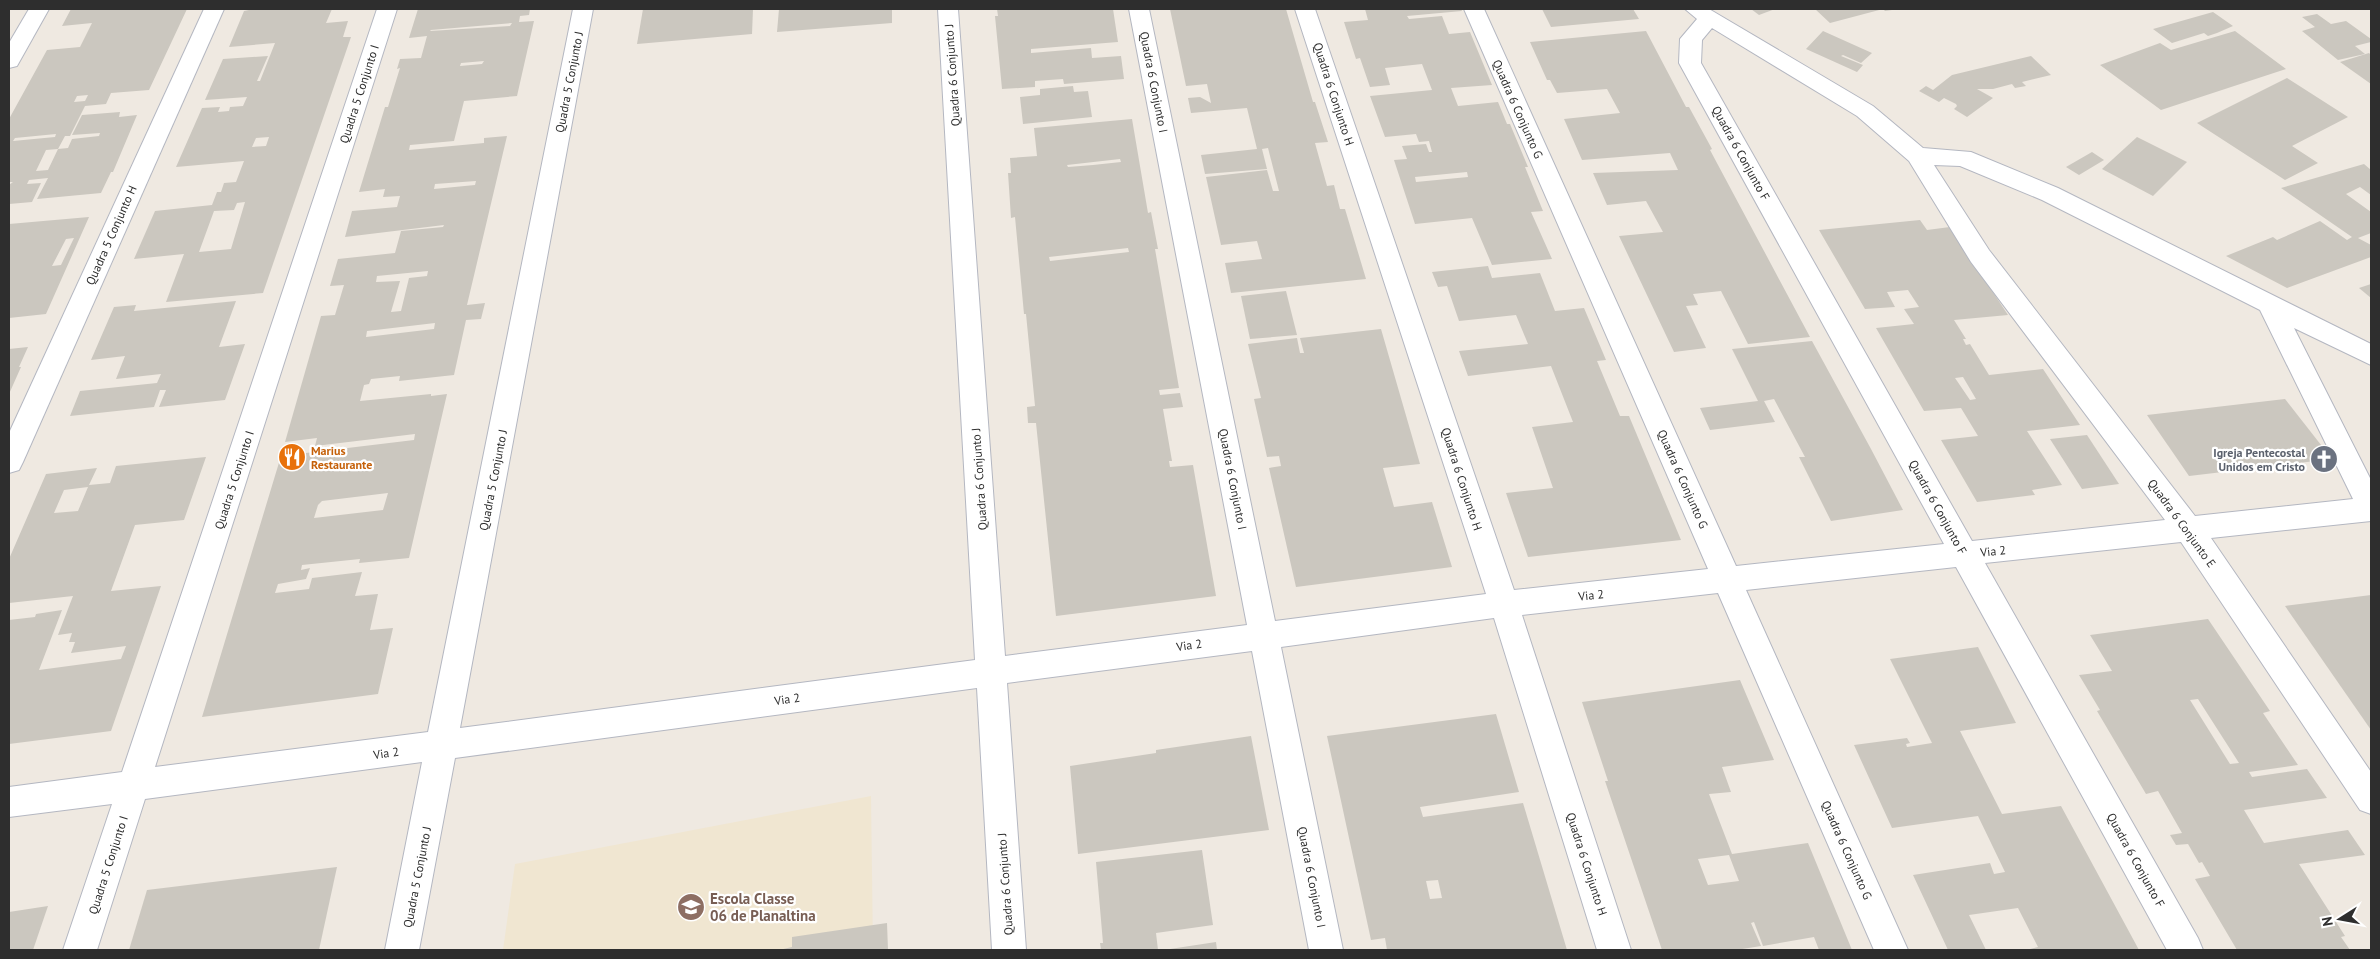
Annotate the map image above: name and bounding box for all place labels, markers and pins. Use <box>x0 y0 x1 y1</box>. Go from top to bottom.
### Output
restaurant icon: Marius Restaurante <box>277 442 307 472</box>
place label: Marius Restaurante <box>311 443 372 472</box>
church icon: Igreja Pentecostal Unidos em Cristo <box>2309 444 2339 474</box>
place label: Igreja Pentecostal Unidos em Cristo <box>2213 445 2306 474</box>
place label: Escola Classe 06 de Planaltina <box>710 889 816 925</box>
school or university icon: Escola Classe 06 de Planaltina <box>676 892 706 922</box>

